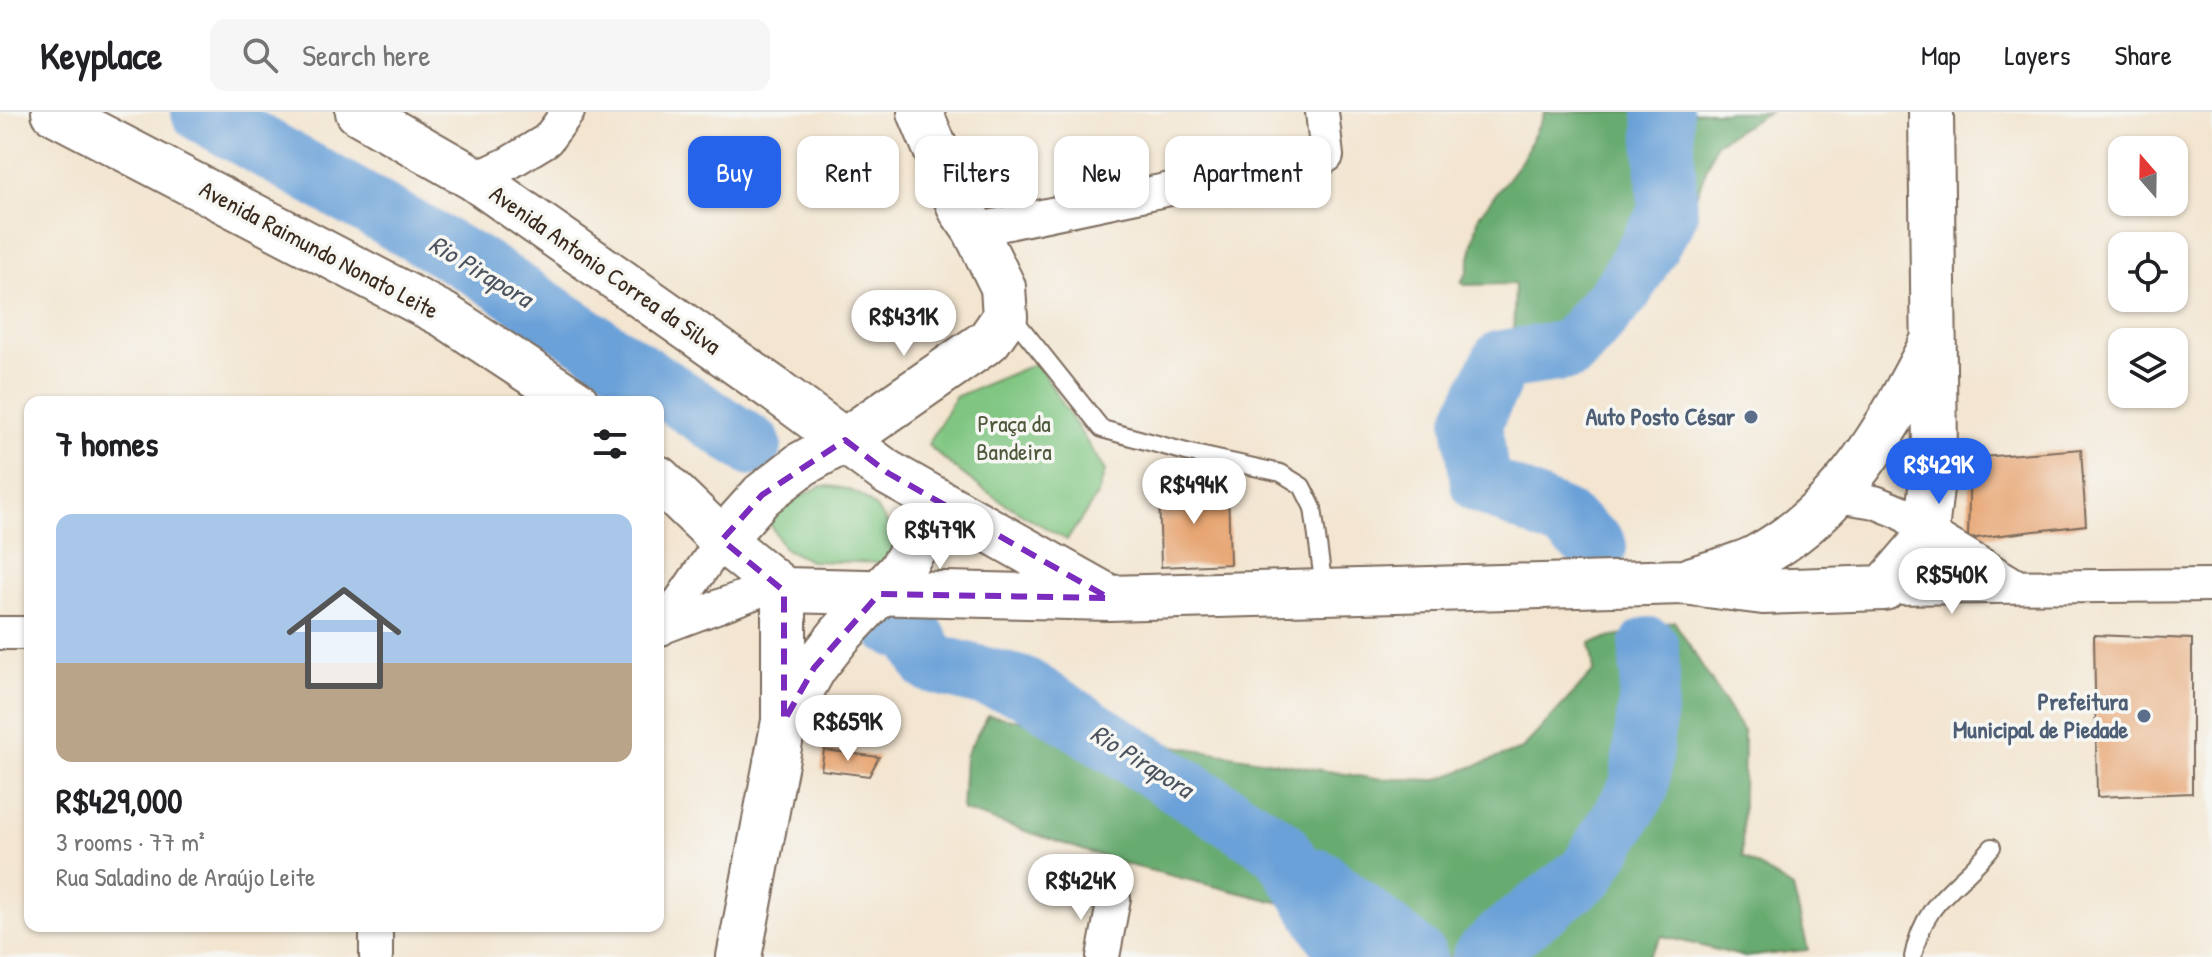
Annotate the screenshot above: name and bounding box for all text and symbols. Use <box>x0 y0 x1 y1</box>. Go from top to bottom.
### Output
search box <box>210 19 770 91</box>
text: Keyplace <box>40 29 162 81</box>
icon: search <box>238 33 282 77</box>
text: Search here <box>302 35 430 75</box>
text: Map <box>1921 36 1961 74</box>
text: Layers <box>2005 36 2070 74</box>
text: Share <box>2114 36 2172 74</box>
chip: Buy <box>688 136 781 208</box>
chip: Rent <box>797 136 899 208</box>
chip: Filters <box>915 136 1038 208</box>
chip: New <box>1054 136 1149 208</box>
chip: Apartment <box>1165 136 1331 208</box>
north arrow <box>2108 136 2188 216</box>
map controls <box>2108 136 2188 408</box>
street label: Avenida Raimundo Nonato Leite <box>194 173 445 326</box>
street label: Avenida Antonio Correa da Silva <box>484 177 727 361</box>
water label: Rio Pirapora <box>423 226 542 317</box>
button: locate <box>2108 232 2188 312</box>
pin: R$431K <box>839 290 969 358</box>
text: R$431K <box>869 298 939 333</box>
button: layers <box>2108 328 2188 408</box>
place label: Auto Posto César <box>1586 400 1736 432</box>
park label: Praça da Bandeira <box>976 407 1052 467</box>
marker: Auto Posto César <box>1742 408 1760 426</box>
text: 7 homes <box>56 421 158 467</box>
icon: filters <box>588 422 632 466</box>
pin: R$429K <box>1874 438 2004 506</box>
text: R$429K <box>1904 446 1974 481</box>
pin: R$494K <box>1129 458 1259 526</box>
text: R$494K <box>1160 466 1228 501</box>
pin: R$479K <box>875 503 1005 571</box>
text: R$479K <box>905 511 975 546</box>
pin: R$540K <box>1887 548 2017 616</box>
text: R$540K <box>1917 556 1987 591</box>
icon: home <box>272 566 416 710</box>
place label: Prefeitura Municipal de Piedade <box>1953 685 2129 746</box>
pin: R$659K <box>783 695 913 763</box>
text: R$659K <box>813 703 883 738</box>
marker: Prefeitura Municipal de Piedade <box>2135 707 2153 725</box>
water label: Rio Pirapora <box>1084 715 1202 808</box>
text: R$429,000 <box>56 778 182 824</box>
text: 3 rooms · 77 m² <box>56 824 205 859</box>
pin: R$424K <box>1016 854 1146 922</box>
text: Rua Saladino de Araújo Leite <box>56 859 315 894</box>
text: R$424K <box>1046 862 1116 897</box>

